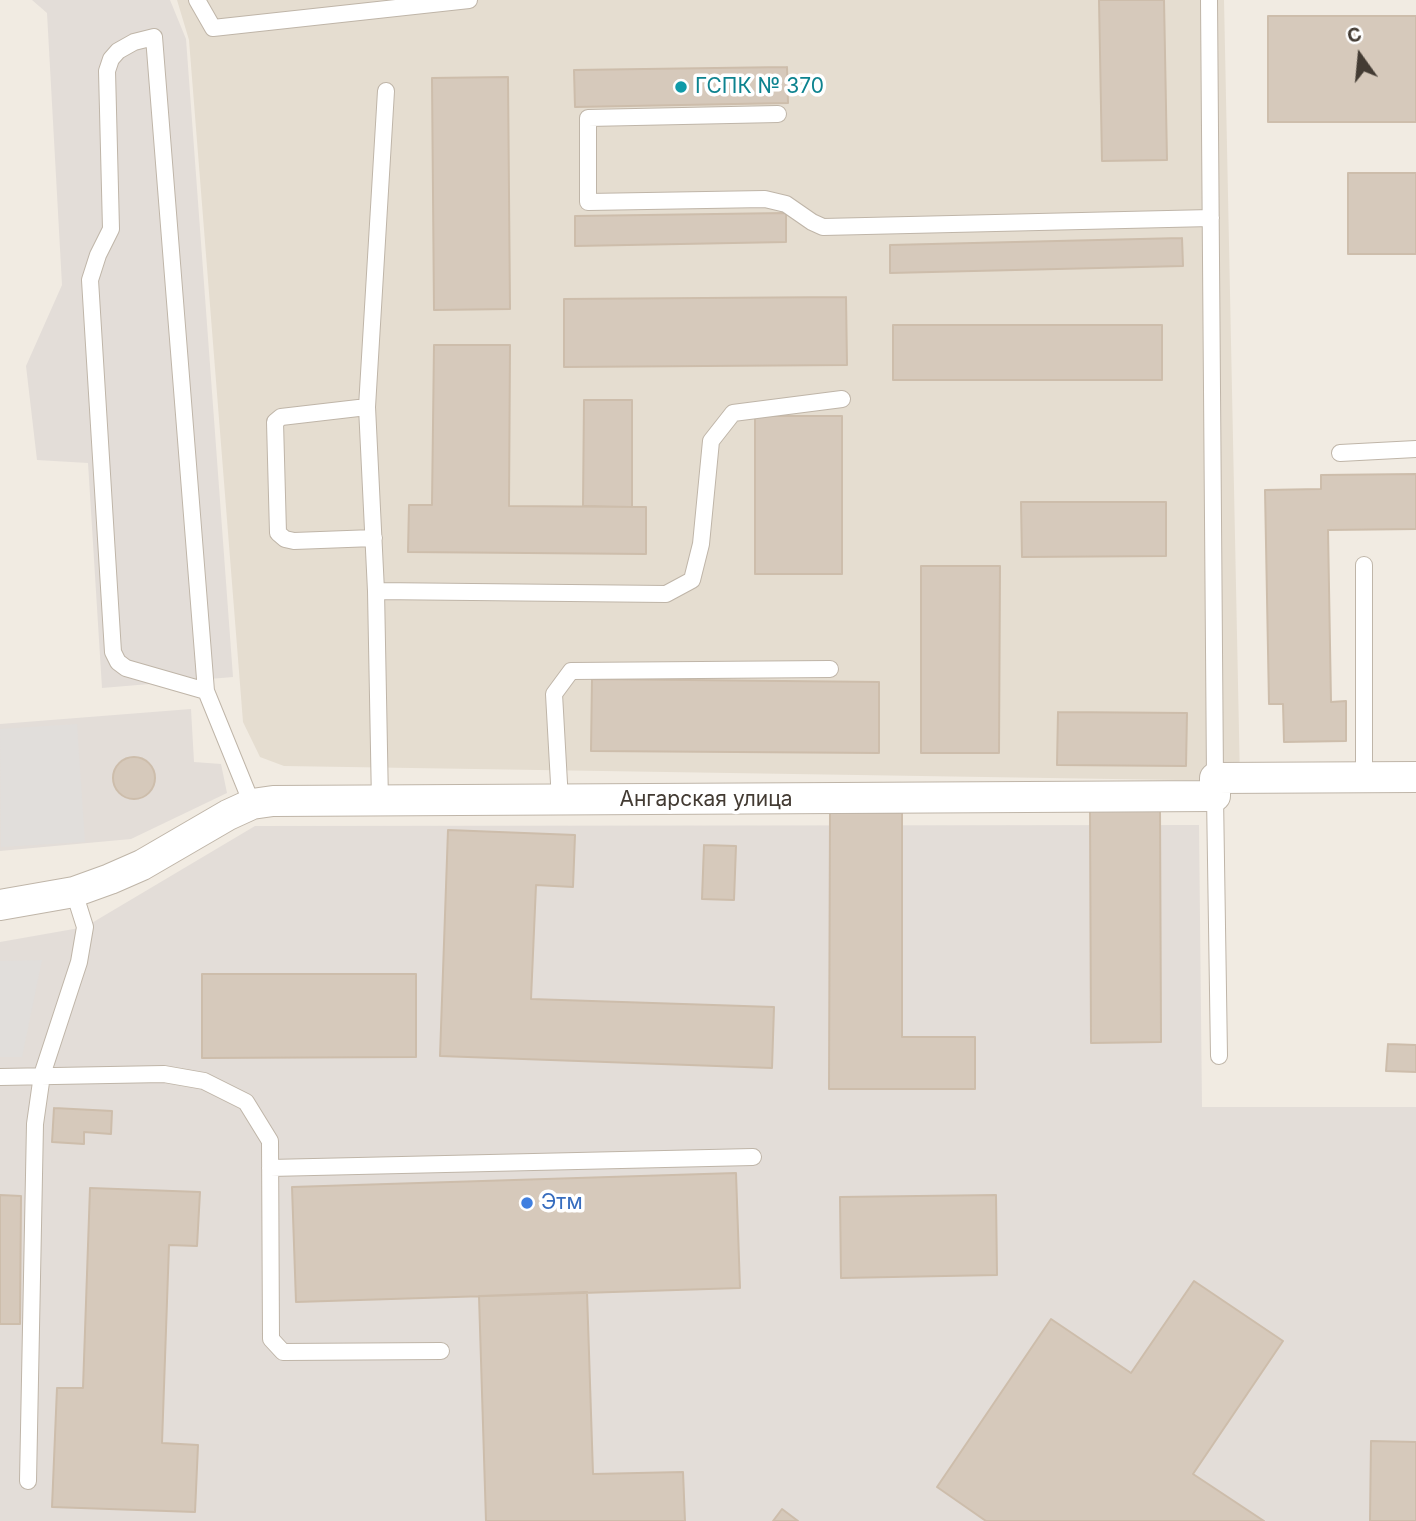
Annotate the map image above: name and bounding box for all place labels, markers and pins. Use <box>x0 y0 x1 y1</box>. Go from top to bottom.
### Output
place label: ГСПК № 370 <box>695 74 824 100</box>
marker: ГСПК № 370 <box>673 79 689 95</box>
place label: Этм <box>541 1190 583 1216</box>
marker: Этм <box>519 1195 535 1211</box>

